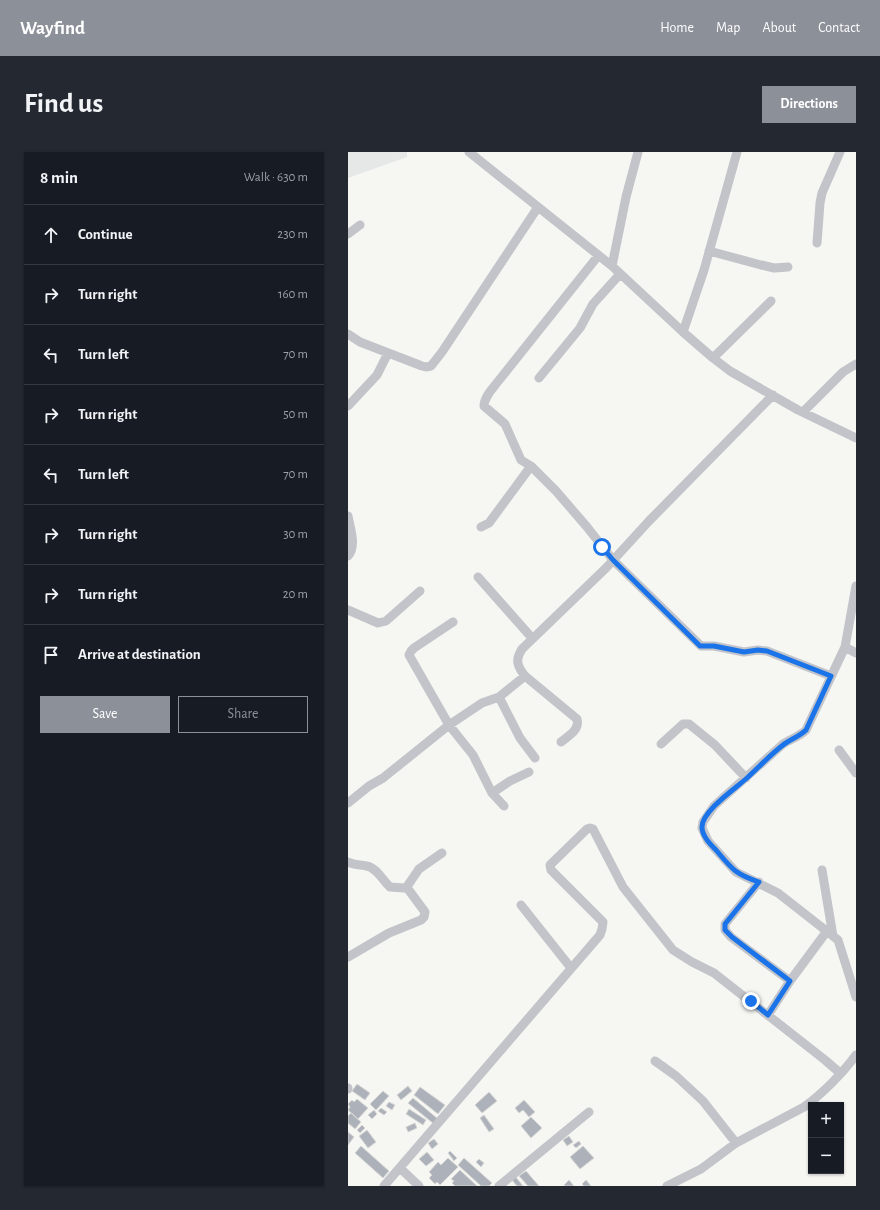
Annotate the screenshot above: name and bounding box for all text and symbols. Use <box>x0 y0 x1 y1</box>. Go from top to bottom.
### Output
text: Wayfind <box>20 19 85 38</box>
text: Home <box>660 21 694 35</box>
text: Map <box>716 21 740 35</box>
text: About <box>762 21 796 35</box>
text: Contact <box>818 21 860 35</box>
button: Directions <box>762 86 856 123</box>
text: Find us <box>24 90 103 118</box>
text: 8 min <box>40 169 78 186</box>
text: Walk · 630 m <box>244 171 308 184</box>
icon: ahead <box>40 224 62 246</box>
text: Continue <box>78 227 133 242</box>
text: 230 m <box>277 228 308 241</box>
icon: right <box>40 284 62 306</box>
text: Turn right <box>78 287 137 302</box>
text: 160 m <box>278 288 308 301</box>
icon: left <box>40 344 62 366</box>
text: Turn left <box>78 347 129 362</box>
text: 70 m <box>283 348 308 361</box>
icon: right <box>40 404 62 426</box>
text: Turn right <box>78 407 137 422</box>
text: 50 m <box>283 408 308 421</box>
icon: left <box>40 464 62 486</box>
text: Turn left <box>78 467 129 482</box>
text: 70 m <box>283 468 308 481</box>
icon: right <box>40 524 62 546</box>
text: Turn right <box>78 527 137 542</box>
text: 30 m <box>283 528 308 541</box>
route start <box>593 538 611 556</box>
icon: right <box>40 584 62 606</box>
text: Turn right <box>78 587 137 602</box>
text: 20 m <box>283 588 308 601</box>
icon: arrive <box>40 644 62 666</box>
text: Arrive at destination <box>78 647 201 662</box>
button: Save <box>40 696 170 733</box>
button: Share <box>178 696 308 733</box>
route end <box>742 992 760 1010</box>
map controls <box>808 1102 844 1174</box>
button: + <box>808 1102 844 1138</box>
button: − <box>808 1138 844 1174</box>

